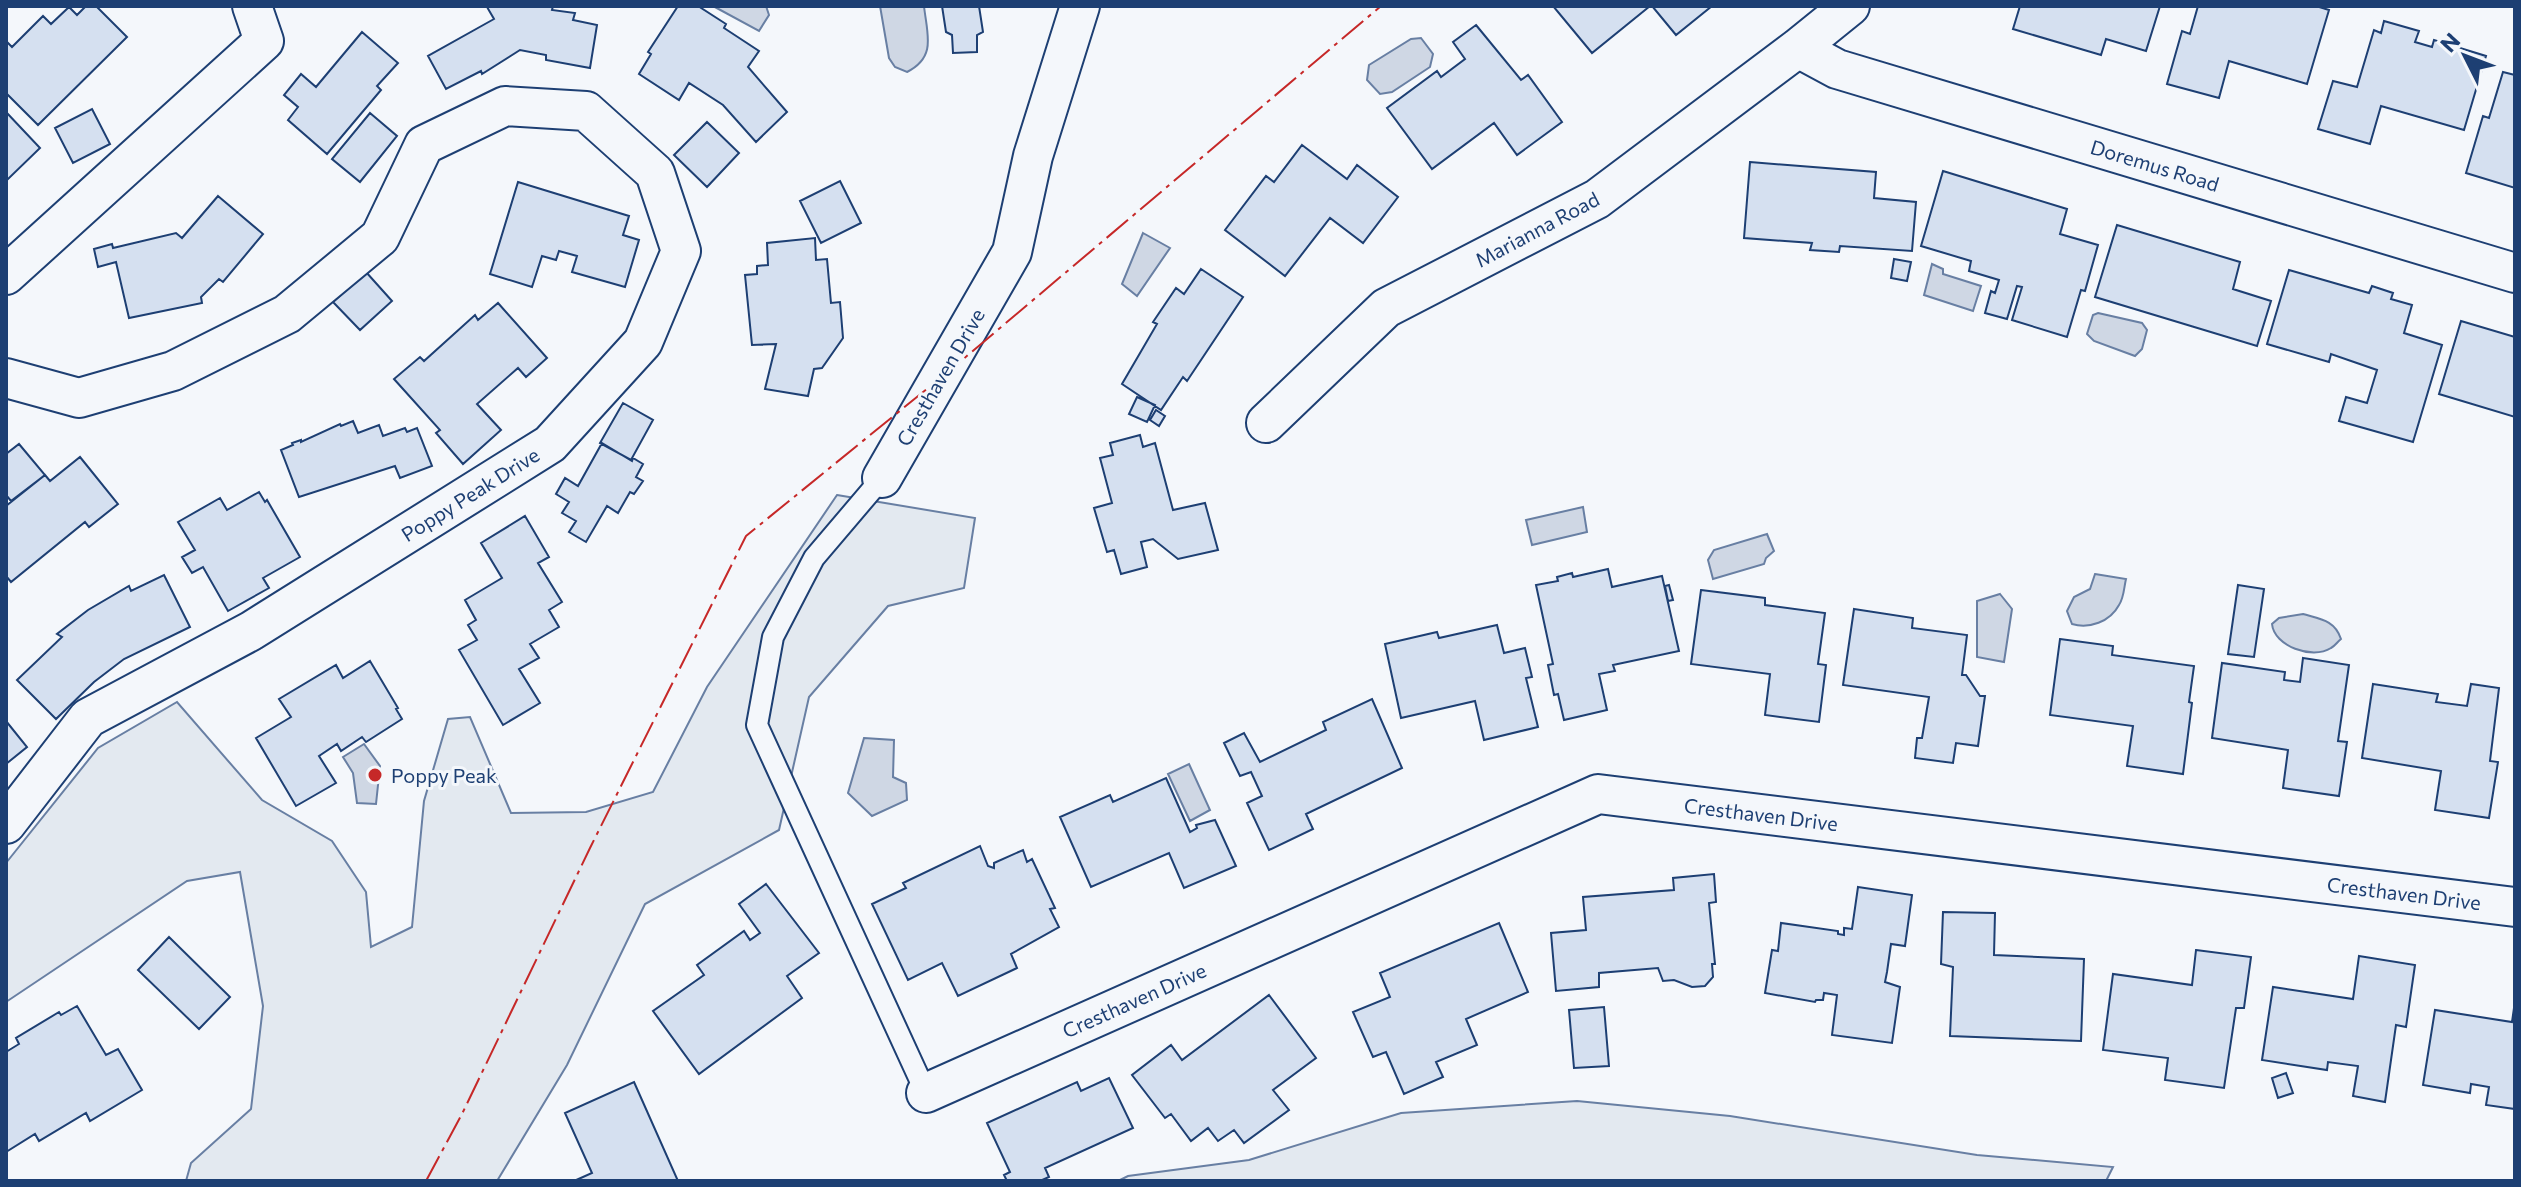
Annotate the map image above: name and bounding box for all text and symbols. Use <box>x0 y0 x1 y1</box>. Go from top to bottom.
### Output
north arrow <box>2425 16 2505 96</box>
text: N <box>2434 27 2465 57</box>
street label: Doremus Road <box>2088 134 2222 196</box>
street label: Marianna Road <box>1471 186 1603 272</box>
street label: Cresthaven Drive <box>891 304 989 450</box>
street label: Poppy Peak Drive <box>397 442 543 546</box>
place label: Poppy Peak <box>391 763 497 787</box>
marker: Poppy Peak <box>366 766 384 784</box>
street label: Cresthaven Drive <box>1683 793 1839 835</box>
street label: Cresthaven Drive <box>2326 872 2482 914</box>
street label: Cresthaven Drive <box>1058 958 1210 1042</box>

